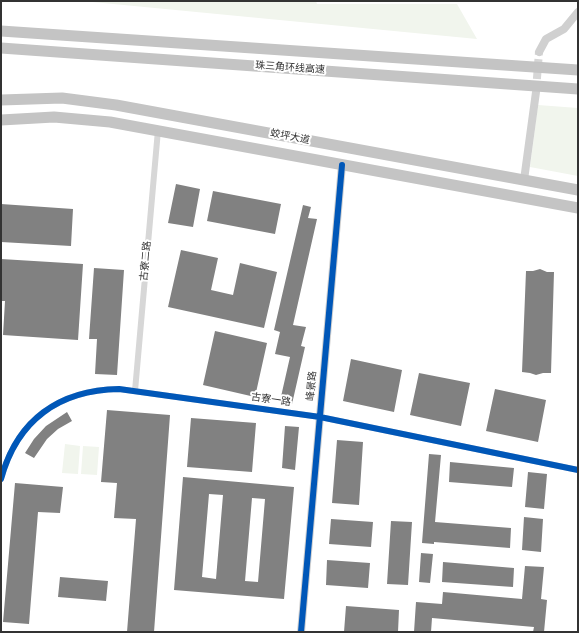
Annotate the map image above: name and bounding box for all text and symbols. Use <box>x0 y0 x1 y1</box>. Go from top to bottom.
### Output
street label: 珠三角环线高速 <box>255 60 325 76</box>
street label: 蛟坪大道 <box>269 127 311 147</box>
street label: 古寮二路 <box>138 241 154 281</box>
street label: 峰景路 <box>305 371 319 401</box>
street label: 古寮一路 <box>250 391 292 409</box>

